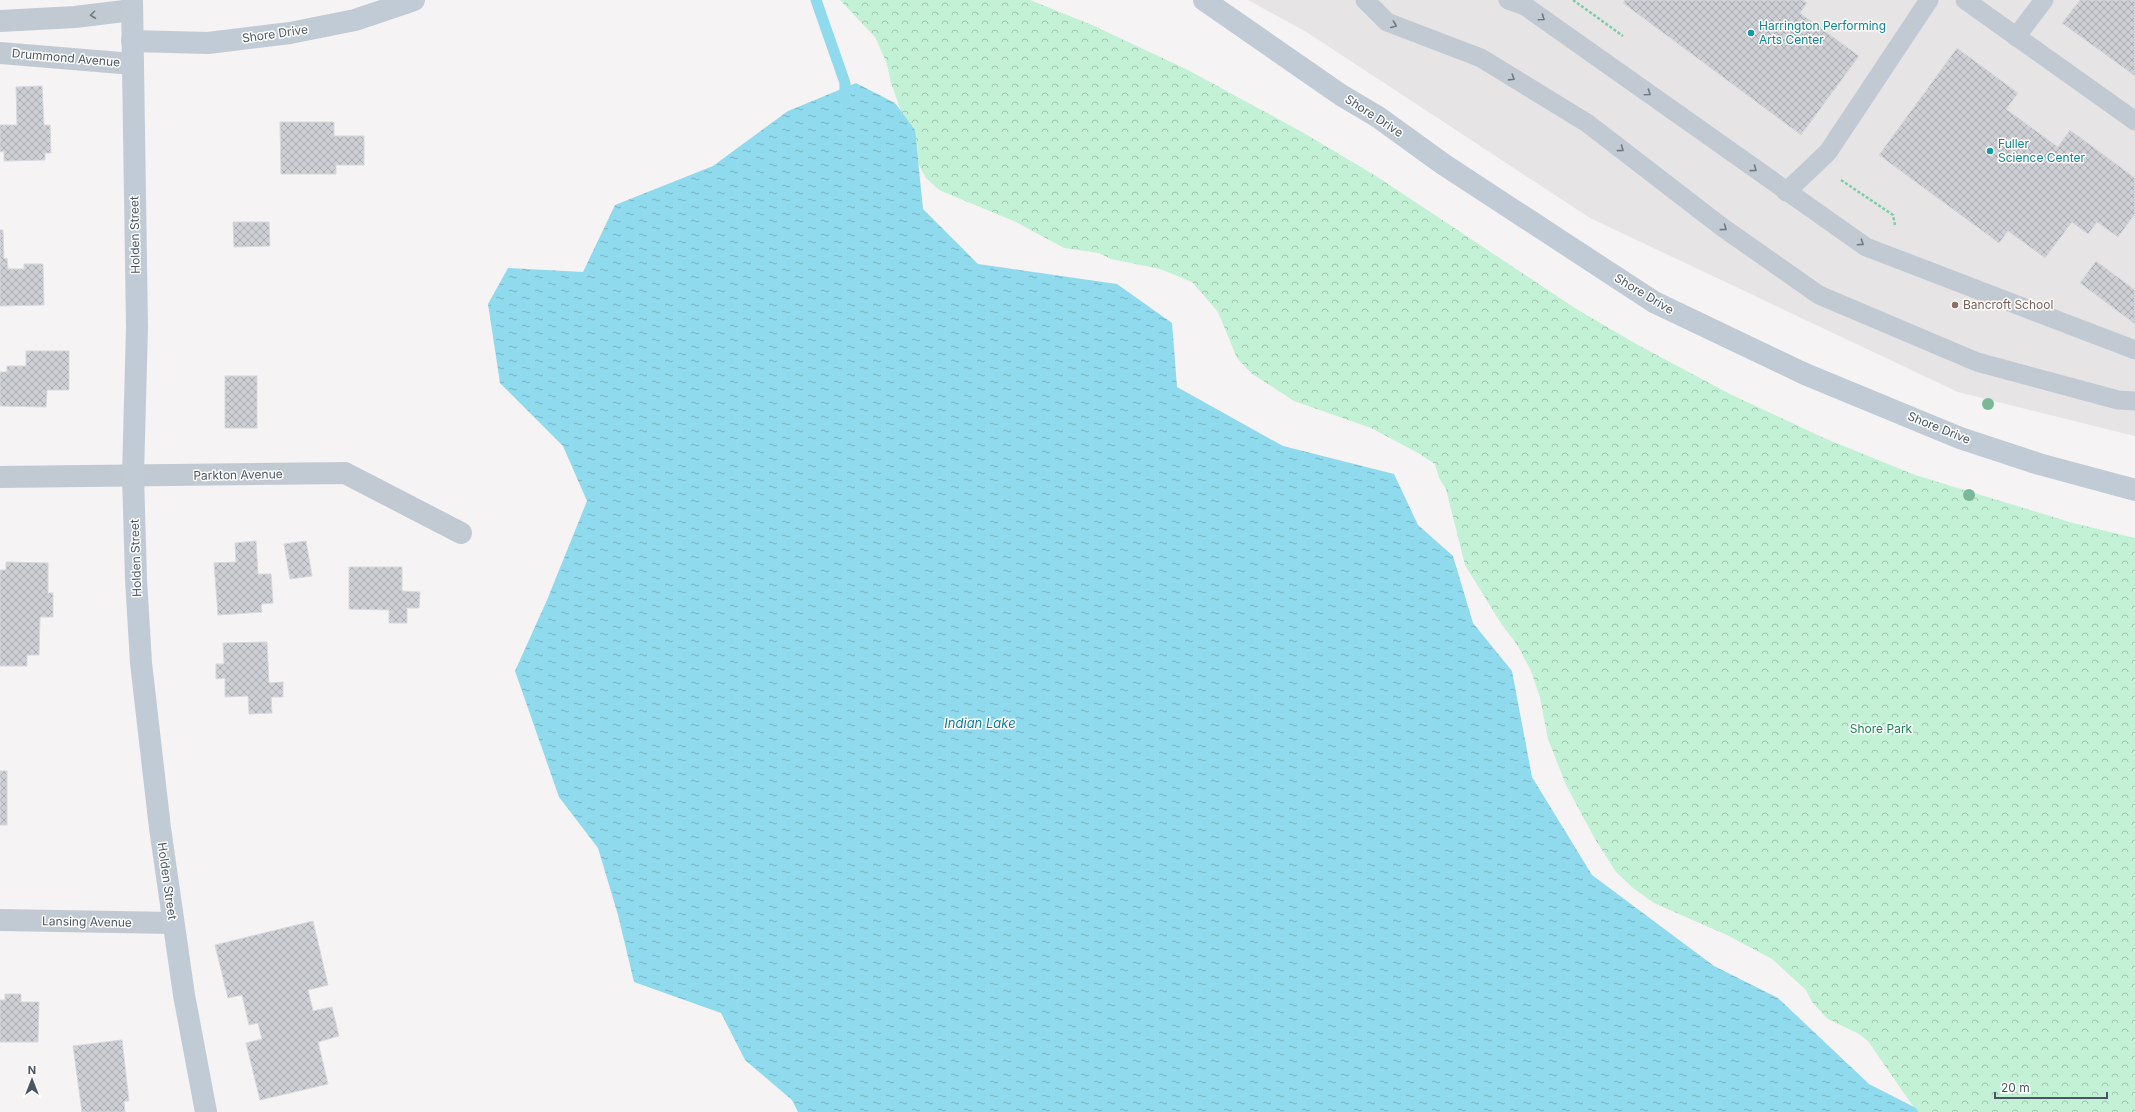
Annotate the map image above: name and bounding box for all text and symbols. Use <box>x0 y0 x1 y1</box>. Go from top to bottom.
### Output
one-way arrow <box>90 10 96 19</box>
one-way arrow <box>1538 13 1545 20</box>
place label: Harrington Performing Arts Center <box>1759 18 1886 47</box>
one-way arrow <box>1391 20 1398 28</box>
street label: Shore Drive <box>241 21 309 46</box>
marker: Harrington Performing Arts Center <box>1746 28 1756 38</box>
street label: Drummond Avenue <box>11 45 121 70</box>
one-way arrow <box>1508 73 1515 80</box>
one-way arrow <box>1644 89 1651 96</box>
street label: Shore Drive <box>1342 91 1406 140</box>
place label: Fuller Science Center <box>1998 136 2085 165</box>
one-way arrow <box>1616 145 1623 152</box>
marker: Fuller Science Center <box>1985 146 1995 156</box>
one-way arrow <box>1750 164 1757 171</box>
street label: Holden Street <box>126 196 143 274</box>
one-way arrow <box>1720 223 1727 231</box>
one-way arrow <box>1857 238 1864 246</box>
street label: Shore Drive <box>1612 270 1677 317</box>
place label: Bancroft School <box>1963 297 2053 312</box>
marker: Bancroft School <box>1950 300 1960 310</box>
street label: Shore Drive <box>1906 408 1973 447</box>
street label: Parkton Avenue <box>193 466 283 483</box>
street label: Holden Street <box>127 519 144 597</box>
water label: Indian Lake <box>944 715 1016 731</box>
park label: Shore Park <box>1850 721 1913 736</box>
street label: Holden Street <box>155 841 180 921</box>
street label: Lansing Avenue <box>42 913 132 930</box>
north arrow <box>12 1060 52 1100</box>
text: N <box>28 1063 36 1077</box>
scale bar <box>1995 1074 2107 1100</box>
text: 20 m <box>2001 1080 2030 1095</box>

